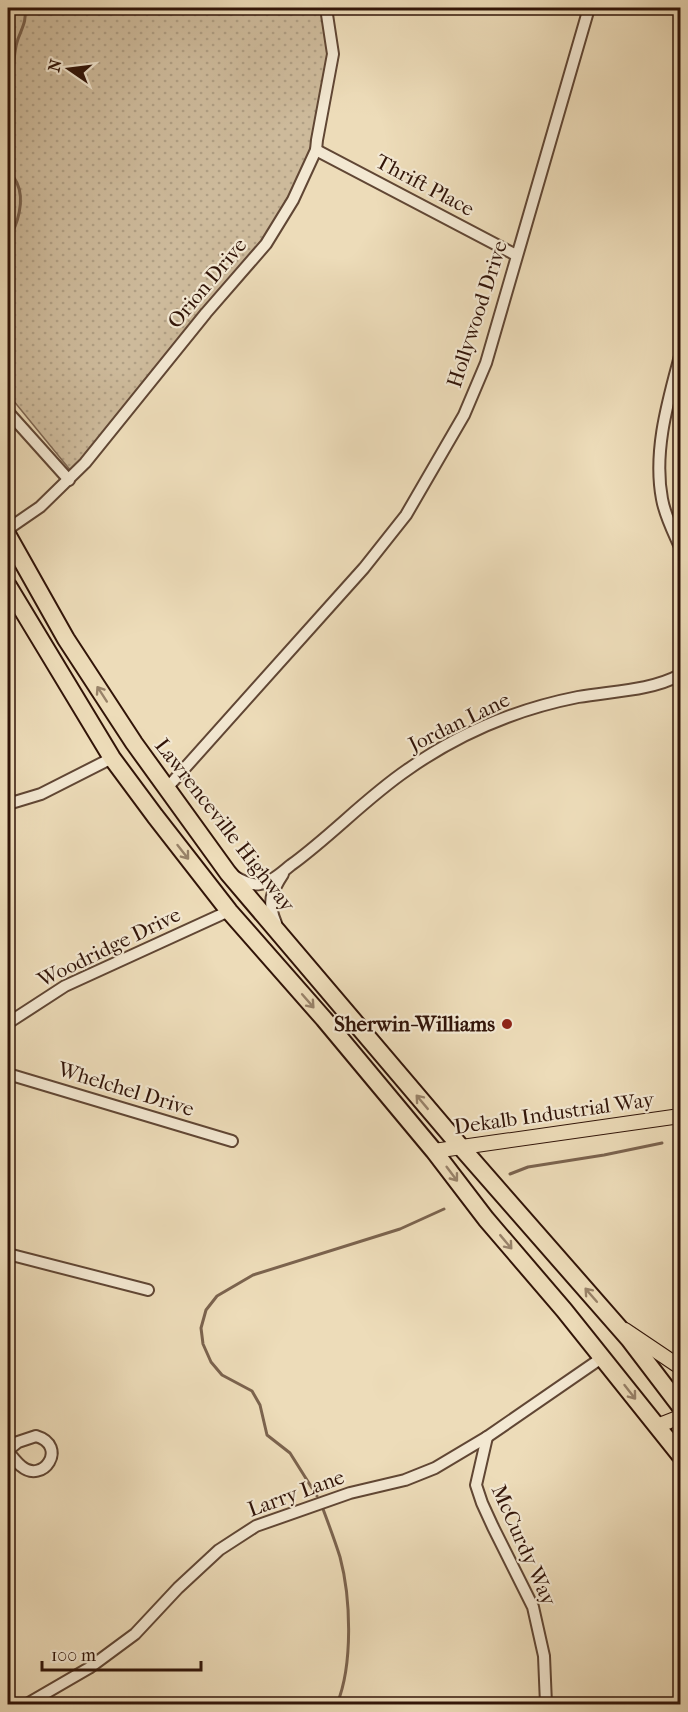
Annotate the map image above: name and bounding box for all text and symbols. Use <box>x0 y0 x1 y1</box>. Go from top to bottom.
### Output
north arrow <box>39 39 99 99</box>
text: N <box>44 56 66 74</box>
street label: Thrift Place <box>372 149 478 221</box>
street label: Orion Drive <box>162 233 252 333</box>
street label: Hollywood Drive <box>442 238 512 390</box>
one-way arrow <box>96 686 108 703</box>
street label: Jordan Lane <box>403 687 513 758</box>
street label: Lawrenceville Highway <box>150 734 300 917</box>
one-way arrow <box>176 843 189 859</box>
street label: Woodridge Drive <box>33 902 184 992</box>
one-way arrow <box>301 993 315 1008</box>
place label: Sherwin-Williams <box>334 1012 495 1036</box>
marker: Sherwin-Williams <box>500 1017 514 1031</box>
street label: Whelchel Drive <box>54 1057 197 1121</box>
street label: Dekalb Industrial Way <box>452 1087 656 1139</box>
one-way arrow <box>416 1094 429 1110</box>
one-way arrow <box>445 1166 458 1182</box>
one-way arrow <box>499 1234 513 1249</box>
one-way arrow <box>584 1288 598 1303</box>
one-way arrow <box>623 1383 636 1399</box>
street label: Larry Lane <box>244 1464 348 1522</box>
street label: McCurdy Way <box>487 1481 562 1610</box>
scale bar <box>42 1634 201 1672</box>
text: 100 m <box>51 1645 96 1666</box>

